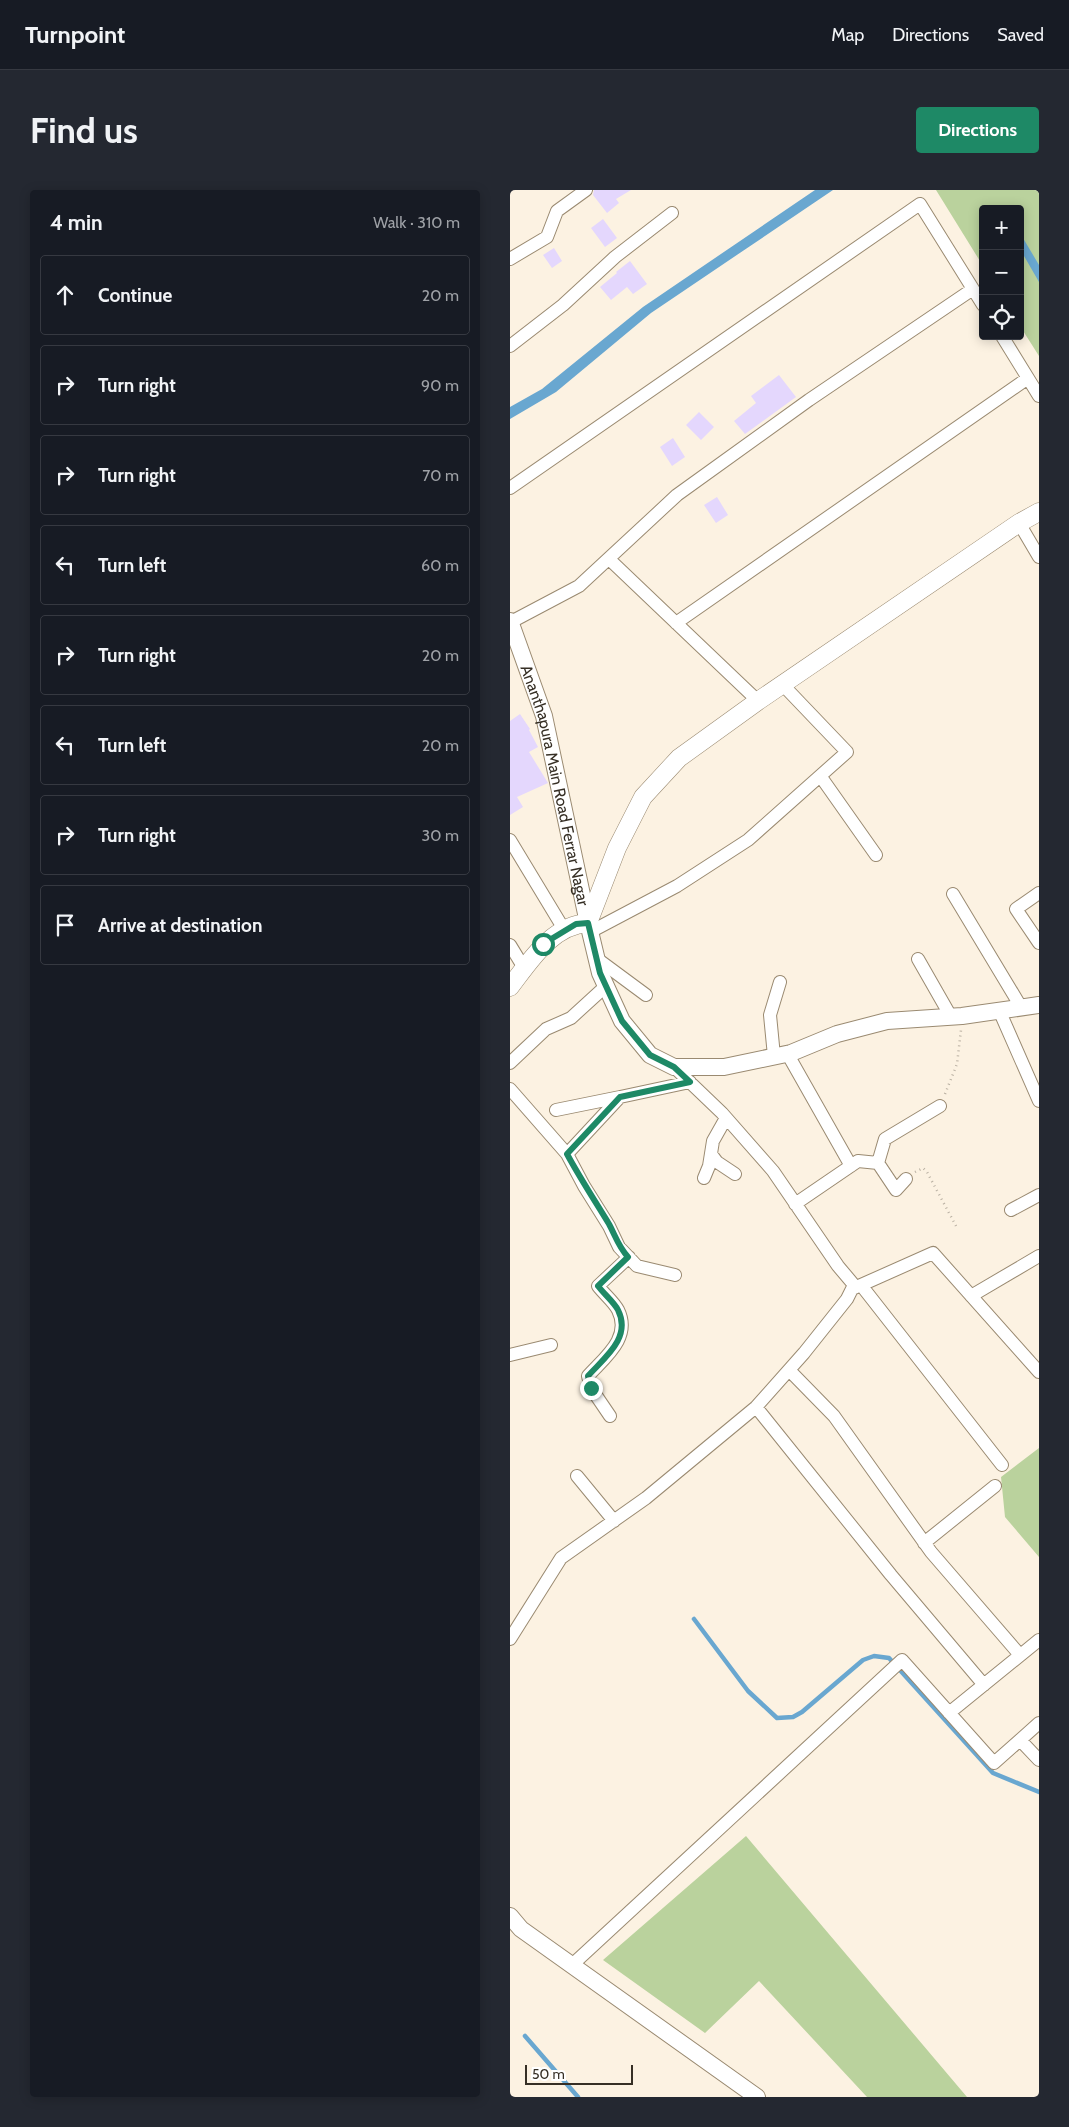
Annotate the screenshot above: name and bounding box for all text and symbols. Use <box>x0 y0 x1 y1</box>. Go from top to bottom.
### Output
text: Turnpoint <box>25 20 125 49</box>
text: Map <box>831 24 864 46</box>
text: Directions <box>892 24 969 46</box>
text: Saved <box>997 24 1044 46</box>
button: Directions <box>916 107 1039 153</box>
text: Find us <box>30 109 138 152</box>
map controls <box>979 205 1024 340</box>
button: + <box>979 205 1024 250</box>
text: 4 min <box>50 210 103 235</box>
text: Walk · 310 m <box>373 213 460 232</box>
button: − <box>979 250 1024 295</box>
icon: ahead <box>51 281 79 309</box>
text: Continue <box>98 284 172 307</box>
text: 20 m <box>422 286 459 305</box>
button: locate <box>979 295 1024 340</box>
icon: right <box>51 371 79 399</box>
text: Turn right <box>98 374 176 397</box>
text: 90 m <box>421 376 459 395</box>
icon: right <box>51 461 79 489</box>
text: Turn right <box>98 464 176 487</box>
text: 70 m <box>422 466 459 485</box>
icon: left <box>51 551 79 579</box>
text: Turn left <box>98 554 166 577</box>
text: 60 m <box>421 556 459 575</box>
icon: right <box>51 641 79 669</box>
text: Turn right <box>98 644 176 667</box>
text: 20 m <box>422 646 459 665</box>
street label: Ananthapura Main Road Ferrar Nagar <box>517 662 594 908</box>
icon: left <box>51 731 79 759</box>
text: Turn left <box>98 734 166 757</box>
text: 20 m <box>422 736 459 755</box>
icon: right <box>51 821 79 849</box>
text: Turn right <box>98 824 176 847</box>
text: 30 m <box>422 826 459 845</box>
icon: arrive <box>51 911 79 939</box>
text: Arrive at destination <box>98 914 262 937</box>
route start <box>532 933 555 956</box>
route end <box>580 1377 603 1400</box>
scale bar <box>525 2062 632 2085</box>
text: 50 m <box>532 2065 565 2083</box>

